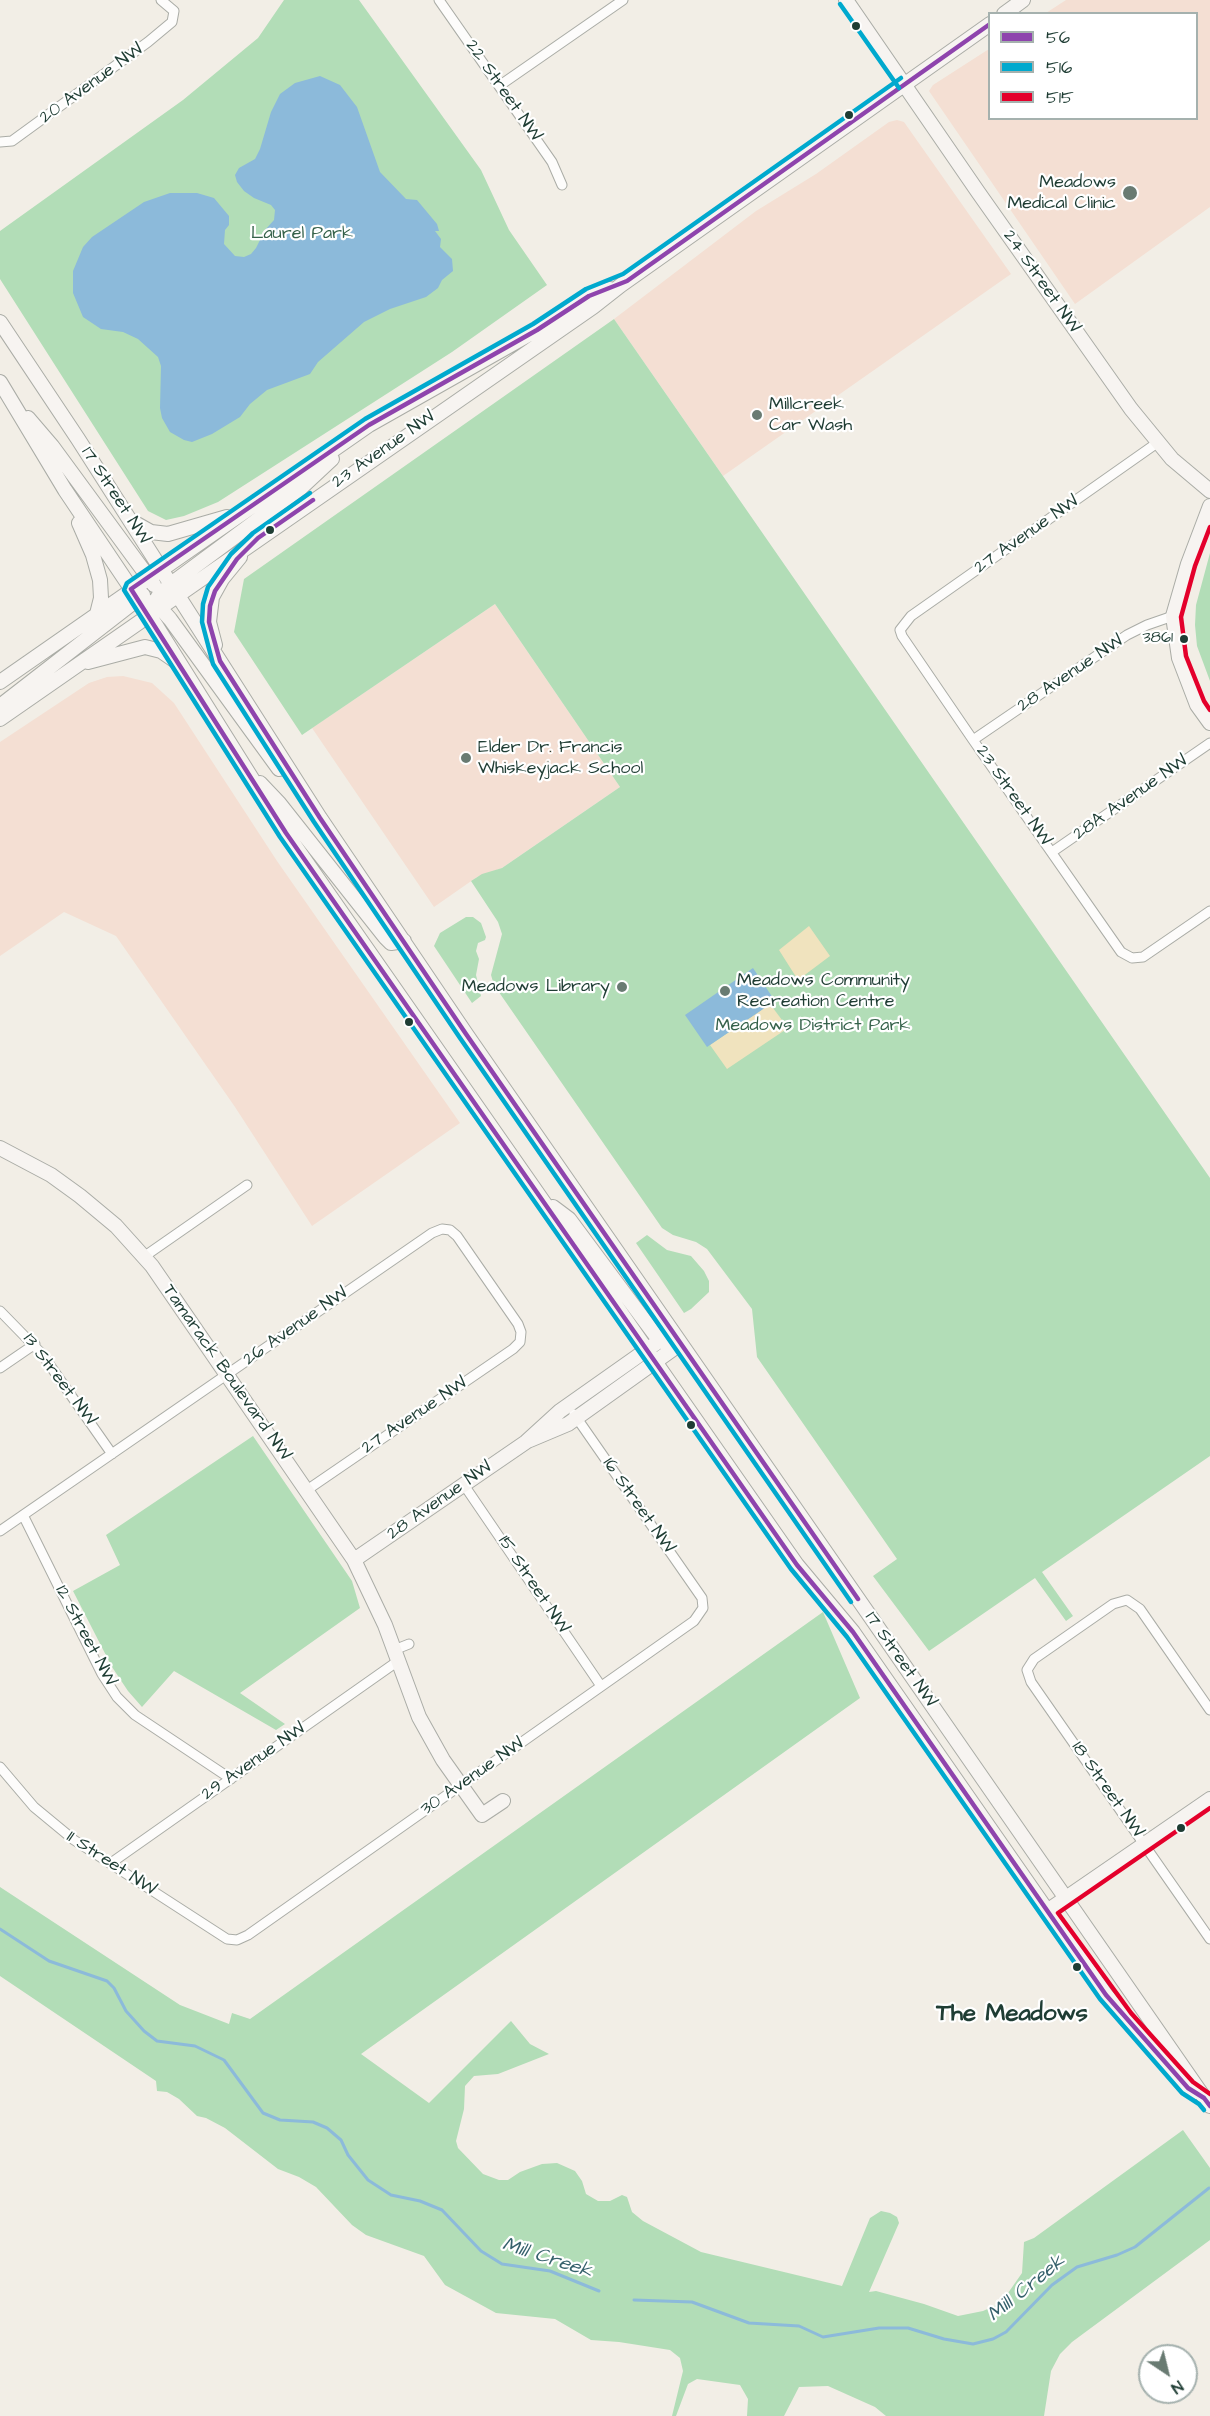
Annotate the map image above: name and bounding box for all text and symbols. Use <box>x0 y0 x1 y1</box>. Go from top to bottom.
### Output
legend <box>988 12 1198 120</box>
unlabelled marker <box>850 20 862 32</box>
text: 56 <box>1046 25 1070 50</box>
street label: 22 Street NW <box>460 36 546 146</box>
street label: 20 Avenue NW <box>36 39 148 129</box>
text: 516 <box>1046 55 1072 80</box>
text: 515 <box>1046 85 1074 110</box>
unlabelled marker <box>843 109 855 121</box>
place label: Meadows Medical Clinic <box>1007 172 1116 214</box>
marker: Meadows Medical Clinic <box>1121 184 1139 202</box>
park label: Laurel Park <box>251 223 353 245</box>
street label: 24 Street NW <box>998 226 1084 338</box>
place label: Millcreek Car Wash <box>769 394 852 436</box>
street label: 23 Avenue NW <box>328 407 440 493</box>
marker: Millcreek Car Wash <box>750 408 764 422</box>
street label: 17 Street NW <box>76 443 154 549</box>
street label: 27 Avenue NW <box>971 491 1083 579</box>
unlabelled marker <box>264 524 276 536</box>
place label: 3861 <box>1142 629 1173 649</box>
street label: 28 Avenue NW <box>1014 631 1128 717</box>
marker: 3861 <box>1178 633 1190 645</box>
place label: Elder Dr. Francis Whiskeyjack School <box>478 737 643 780</box>
street label: 23 Street NW <box>970 742 1056 850</box>
marker: Elder Dr. Francis Whiskeyjack School <box>459 751 473 765</box>
street label: 28A Avenue NW <box>1070 751 1192 845</box>
place label: Meadows Community Recreation Centre <box>737 970 910 1012</box>
place label: Meadows Library <box>462 976 610 998</box>
marker: Meadows Library <box>615 980 629 994</box>
marker: Meadows Community Recreation Centre <box>718 984 732 998</box>
park label: Meadows District Park <box>716 1015 910 1037</box>
unlabelled marker <box>403 1016 415 1028</box>
street label: Tamarack Boulevard NW <box>157 1281 295 1465</box>
street label: 26 Avenue NW <box>240 1283 352 1371</box>
street label: 13 Street NW <box>17 1330 101 1430</box>
street label: 27 Avenue NW <box>358 1373 472 1459</box>
unlabelled marker <box>685 1419 697 1431</box>
street label: 16 Street NW <box>597 1454 679 1558</box>
street label: 28 Avenue NW <box>383 1457 497 1545</box>
street label: 15 Street NW <box>492 1532 574 1638</box>
street label: 12 Street NW <box>49 1582 121 1690</box>
street label: 17 Street NW <box>859 1608 941 1712</box>
street label: 29 Avenue NW <box>198 1718 310 1806</box>
street label: 30 Avenue NW <box>417 1733 529 1821</box>
street label: 18 Street NW <box>1066 1738 1148 1842</box>
unlabelled marker <box>1175 1822 1187 1834</box>
street label: 11 Street NW <box>62 1827 160 1901</box>
unlabelled marker <box>1071 1961 1083 1973</box>
district label: The Meadows <box>936 2001 1088 2029</box>
water label: Mill Creek <box>499 2233 595 2285</box>
water label: Mill Creek <box>983 2250 1071 2328</box>
north arrow <box>1138 2344 1198 2404</box>
text: N <box>1167 2375 1188 2399</box>

